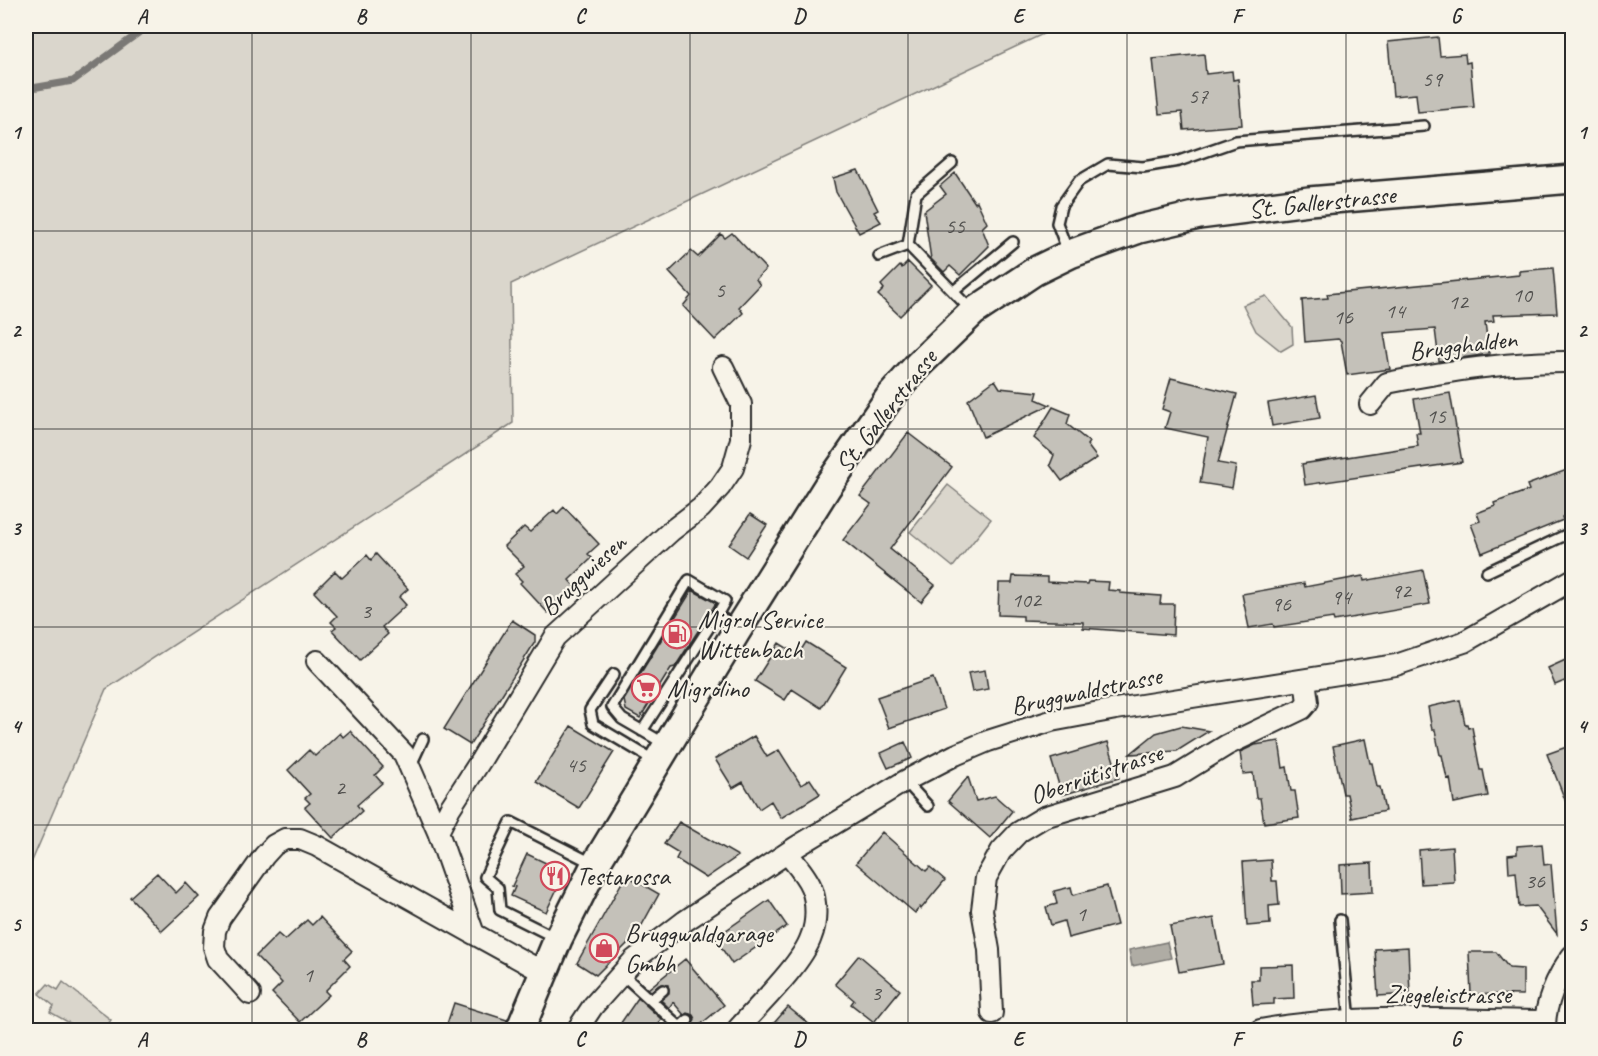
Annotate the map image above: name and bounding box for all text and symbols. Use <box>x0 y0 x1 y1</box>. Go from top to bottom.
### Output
text: A <box>137 4 149 29</box>
text: B <box>356 4 368 29</box>
text: C <box>575 4 587 29</box>
text: D <box>793 4 807 29</box>
text: E <box>1013 4 1027 29</box>
text: F <box>1232 4 1246 29</box>
text: G <box>1451 4 1464 29</box>
house number: 59 <box>1422 65 1444 93</box>
house number: 57 <box>1188 82 1209 110</box>
text: 1 <box>12 120 23 145</box>
text: 1 <box>1578 120 1589 145</box>
street label: St. Gallerstrasse <box>1247 178 1400 226</box>
house number: 55 <box>945 212 966 240</box>
house number: 5 <box>715 276 726 304</box>
house number: 10 <box>1512 281 1534 309</box>
house number: 12 <box>1448 288 1470 316</box>
house number: 14 <box>1385 297 1407 325</box>
house number: 16 <box>1333 303 1354 331</box>
text: 2 <box>12 318 23 343</box>
text: 2 <box>1578 318 1589 343</box>
street label: Brugghalden <box>1407 322 1520 368</box>
street label: St. Gallerstrasse <box>828 341 946 479</box>
house number: 15 <box>1426 402 1447 430</box>
text: 3 <box>12 516 23 541</box>
text: 3 <box>1578 516 1589 541</box>
street label: Bruggwiesen <box>533 526 634 623</box>
house number: 92 <box>1391 577 1413 605</box>
house number: 94 <box>1331 583 1353 611</box>
house number: 102 <box>1011 586 1043 614</box>
house number: 96 <box>1271 590 1292 618</box>
house number: 3 <box>361 597 373 625</box>
place label: Migrol Service Wittenbach <box>698 603 824 666</box>
fuel station icon: Migrol Service Wittenbach <box>661 618 693 650</box>
street label: Bruggwaldstrasse <box>1008 658 1167 723</box>
supermarket icon: Migrolino <box>630 672 662 704</box>
place label: Migrolino <box>667 672 751 705</box>
text: 4 <box>12 714 24 739</box>
text: 4 <box>1578 714 1590 739</box>
street label: Oberrütistrasse <box>1025 735 1168 812</box>
house number: 45 <box>566 751 587 779</box>
house number: 2 <box>335 774 347 802</box>
restaurant icon: Testarossa <box>539 860 571 892</box>
place label: Testarossa <box>576 860 671 893</box>
house number: 36 <box>1525 867 1546 895</box>
house number: 1 <box>1076 900 1087 928</box>
text: 5 <box>12 912 23 937</box>
text: 5 <box>1578 912 1589 937</box>
place label: Bruggwaldgarage Gmbh <box>625 917 774 980</box>
shop icon: Bruggwaldgarage Gmbh <box>588 932 620 964</box>
house number: 1 <box>303 961 314 989</box>
street label: Ziegeleistrasse <box>1385 978 1514 1011</box>
house number: 3 <box>871 979 883 1007</box>
text: A <box>137 1027 149 1052</box>
text: B <box>356 1027 368 1052</box>
text: C <box>575 1027 587 1052</box>
text: D <box>793 1027 807 1052</box>
text: E <box>1013 1027 1027 1052</box>
text: F <box>1232 1027 1246 1052</box>
text: G <box>1451 1027 1464 1052</box>

